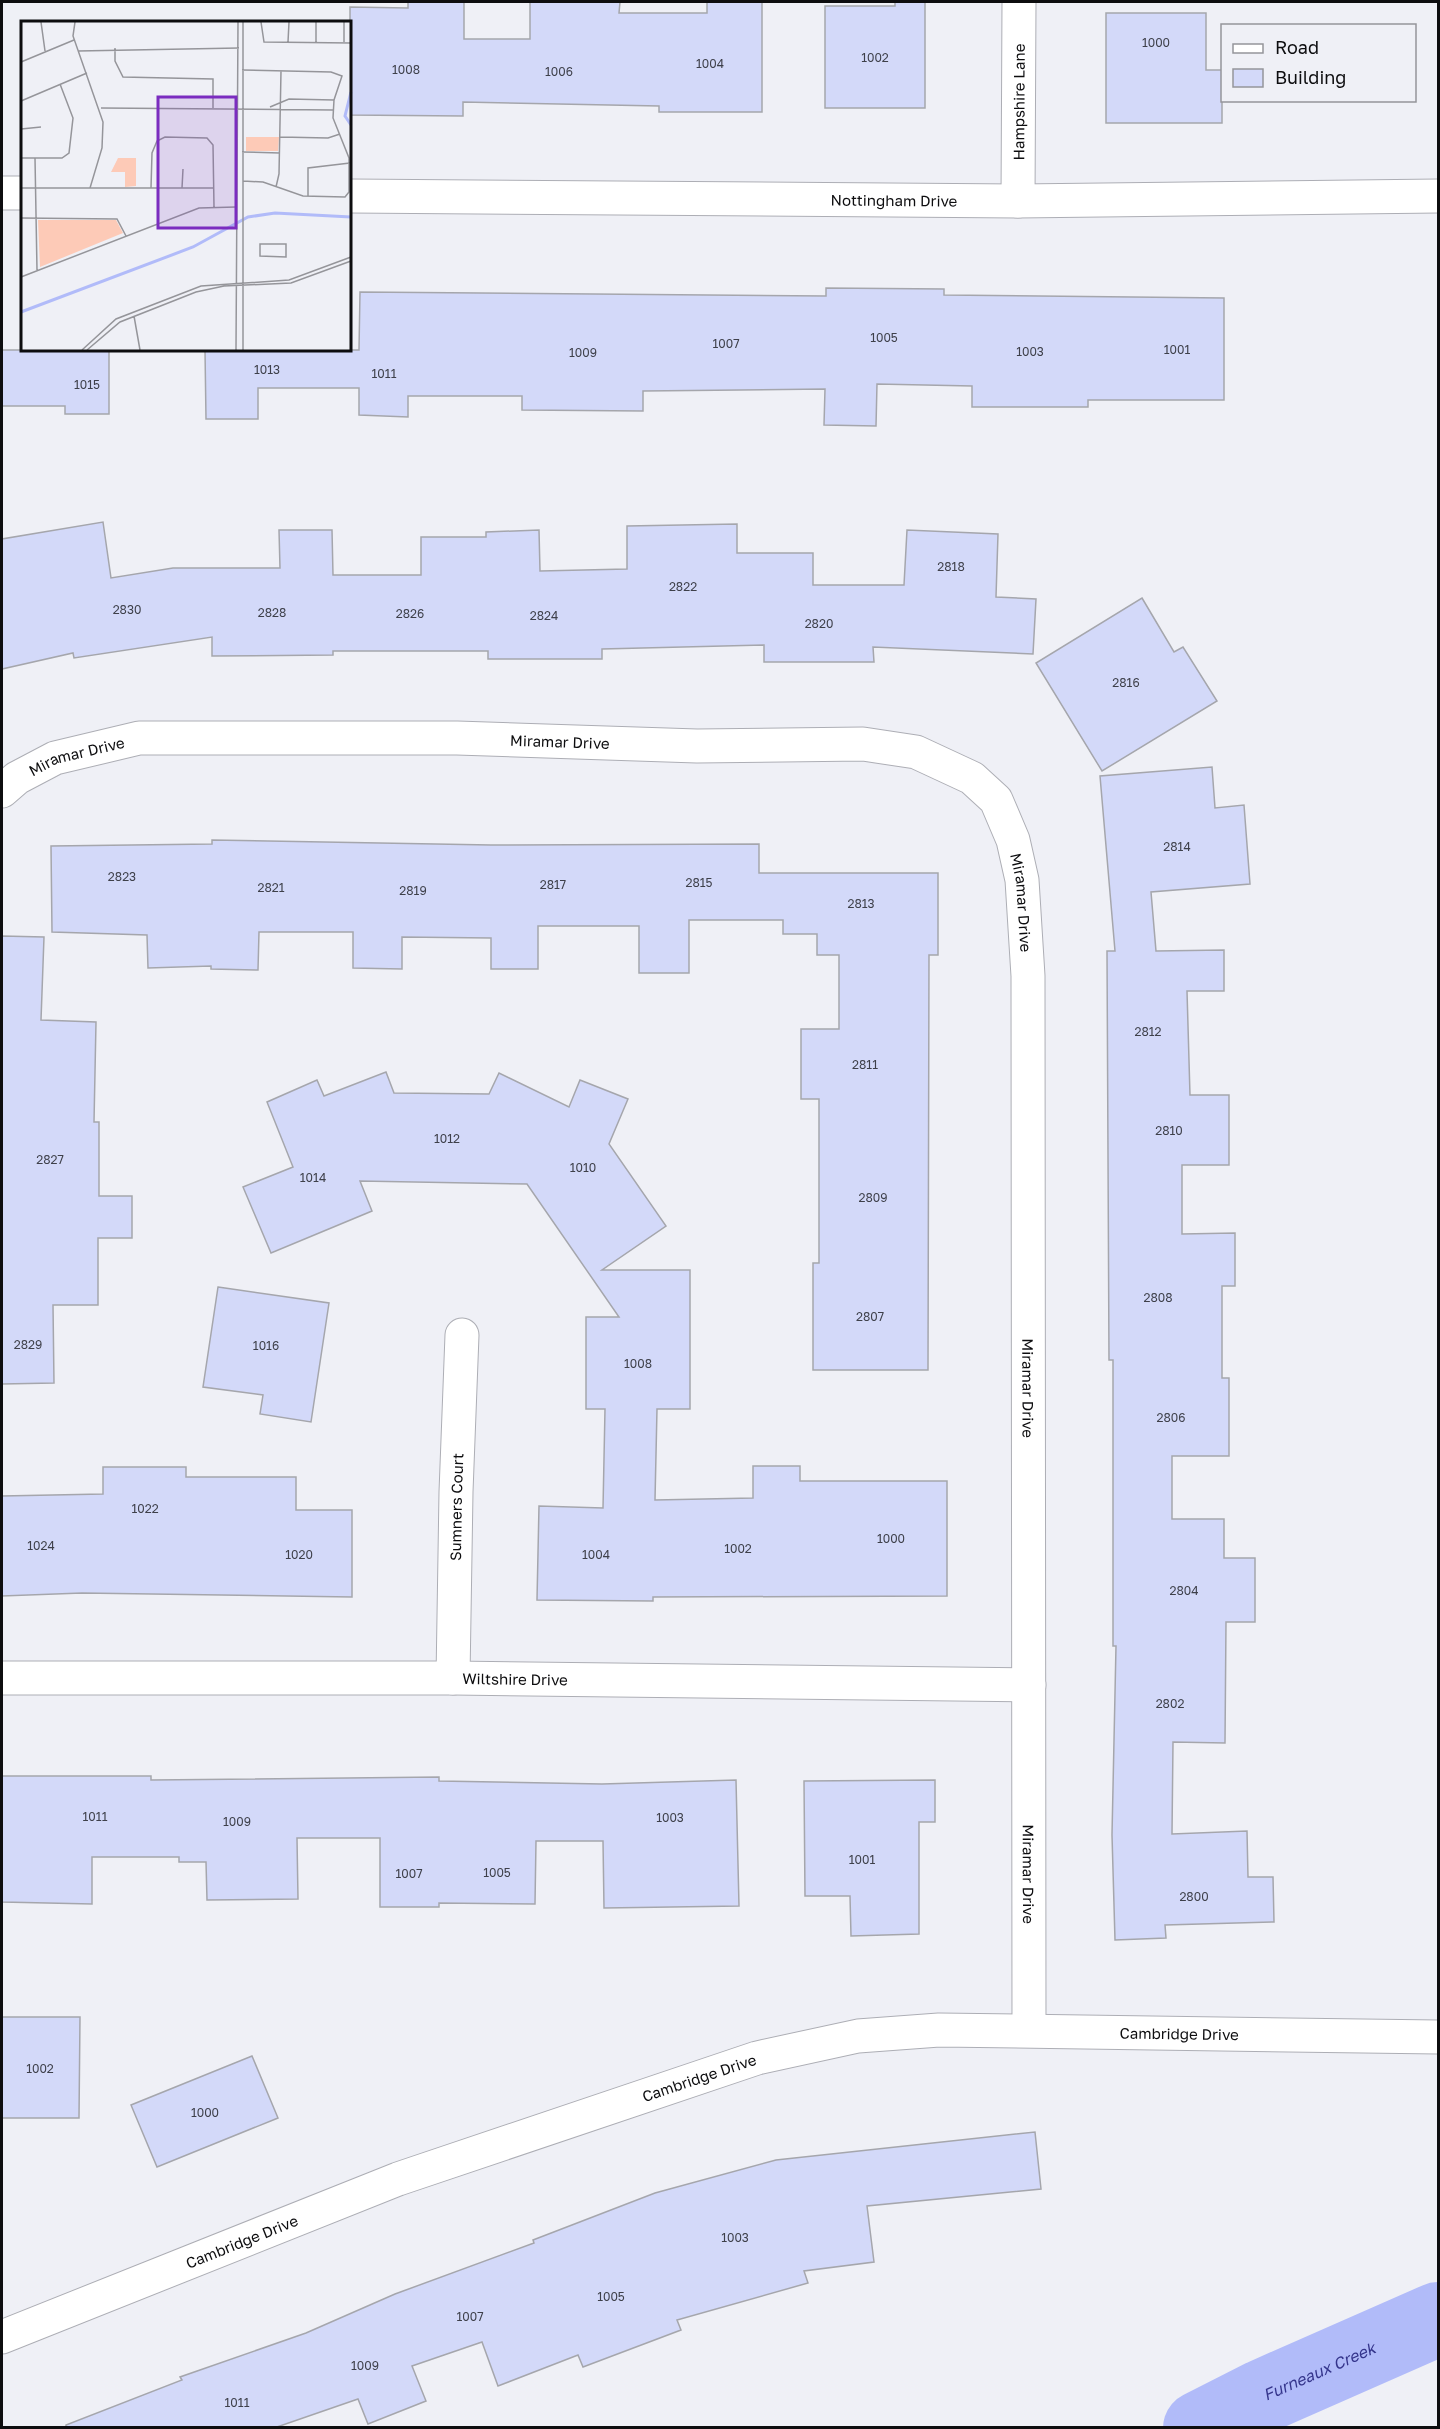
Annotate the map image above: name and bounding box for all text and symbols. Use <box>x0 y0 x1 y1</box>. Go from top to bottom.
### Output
inset map <box>21 21 351 351</box>
legend <box>1221 24 1416 102</box>
house number: 1000 <box>1142 35 1170 50</box>
text: Road <box>1275 36 1319 58</box>
street label: Hampshire Lane <box>1009 43 1028 161</box>
house number: 1002 <box>861 50 889 65</box>
house number: 1004 <box>696 56 724 71</box>
house number: 1008 <box>392 62 420 77</box>
house number: 1006 <box>545 64 573 79</box>
text: Building <box>1275 66 1346 88</box>
street label: Nottingham Drive <box>831 191 958 210</box>
house number: 1005 <box>870 330 898 345</box>
house number: 1007 <box>712 336 740 351</box>
house number: 1001 <box>1164 342 1190 357</box>
house number: 1003 <box>1016 344 1044 359</box>
house number: 1009 <box>569 345 597 360</box>
house number: 1013 <box>254 362 280 377</box>
house number: 1011 <box>372 366 397 381</box>
house number: 1015 <box>74 377 100 392</box>
house number: 2818 <box>937 559 965 574</box>
house number: 2822 <box>669 579 697 594</box>
house number: 2830 <box>113 602 141 617</box>
house number: 2828 <box>258 605 286 620</box>
house number: 2826 <box>396 606 424 621</box>
house number: 2824 <box>530 608 558 623</box>
house number: 2820 <box>805 616 833 631</box>
house number: 2816 <box>1112 675 1140 690</box>
street label: Miramar Drive <box>510 731 610 752</box>
street label: Miramar Drive <box>25 733 127 779</box>
house number: 2814 <box>1163 839 1191 854</box>
street label: Miramar Drive <box>1007 851 1036 953</box>
house number: 2823 <box>108 869 136 884</box>
house number: 2815 <box>685 875 713 890</box>
house number: 2817 <box>540 877 566 892</box>
house number: 2821 <box>257 880 285 895</box>
house number: 2819 <box>399 883 427 898</box>
house number: 2813 <box>847 896 875 911</box>
house number: 2812 <box>1134 1024 1162 1039</box>
house number: 2811 <box>852 1057 878 1072</box>
house number: 2810 <box>1155 1123 1183 1138</box>
house number: 1012 <box>434 1131 460 1146</box>
house number: 2827 <box>36 1152 64 1167</box>
house number: 1010 <box>570 1160 596 1175</box>
house number: 1014 <box>300 1170 326 1185</box>
house number: 2809 <box>859 1190 887 1205</box>
house number: 2808 <box>1143 1290 1173 1305</box>
house number: 2807 <box>856 1309 884 1324</box>
house number: 2829 <box>14 1337 42 1352</box>
house number: 1016 <box>253 1338 279 1353</box>
street label: Miramar Drive <box>1019 1338 1037 1438</box>
house number: 1008 <box>624 1356 652 1371</box>
house number: 2806 <box>1157 1410 1185 1425</box>
street label: Sumners Court <box>446 1453 466 1561</box>
house number: 1022 <box>131 1501 159 1516</box>
house number: 1000 <box>877 1531 905 1546</box>
house number: 1024 <box>27 1538 55 1553</box>
house number: 1002 <box>724 1541 752 1556</box>
house number: 1020 <box>285 1547 313 1562</box>
house number: 1004 <box>582 1547 610 1562</box>
house number: 2804 <box>1169 1583 1199 1598</box>
street label: Wiltshire Drive <box>462 1669 568 1688</box>
house number: 2802 <box>1156 1696 1184 1711</box>
house number: 1011 <box>83 1809 108 1824</box>
house number: 1003 <box>656 1810 684 1825</box>
house number: 1009 <box>223 1814 251 1829</box>
street label: Miramar Drive <box>1020 1824 1038 1924</box>
house number: 1001 <box>849 1852 875 1867</box>
house number: 1005 <box>483 1865 511 1880</box>
house number: 1007 <box>395 1866 423 1881</box>
house number: 2800 <box>1179 1889 1209 1904</box>
street label: Cambridge Drive <box>1119 2024 1239 2043</box>
street label: Cambridge Drive <box>640 2050 759 2105</box>
house number: 1002 <box>26 2061 54 2076</box>
house number: 1000 <box>191 2105 219 2120</box>
street label: Cambridge Drive <box>183 2211 301 2272</box>
house number: 1003 <box>721 2230 749 2245</box>
house number: 1005 <box>597 2289 625 2304</box>
house number: 1007 <box>456 2309 484 2324</box>
water label: Furneaux Creek <box>1260 2337 1380 2405</box>
house number: 1009 <box>351 2358 379 2373</box>
house number: 1011 <box>225 2395 250 2410</box>

